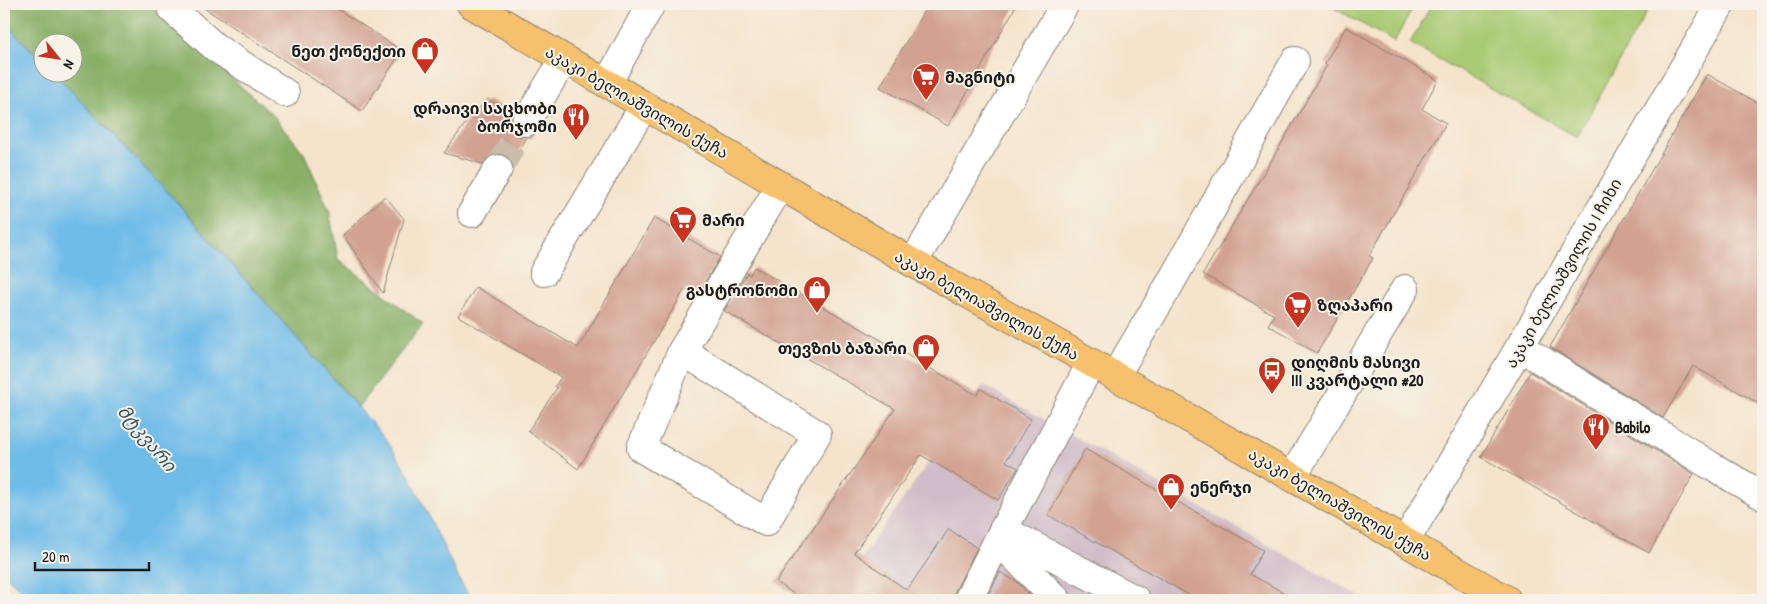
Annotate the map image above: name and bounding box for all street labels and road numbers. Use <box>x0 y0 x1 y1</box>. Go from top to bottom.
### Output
street label: აკაკი ბელიაშვილის ქუჩა <box>541 40 733 164</box>
street label: აკაკი ბელიაშვილის I ჩიხი <box>1500 174 1626 372</box>
street label: აკაკი ბელიაშვილის ქუჩა <box>891 245 1083 365</box>
street label: აკაკი ბელიაშვილის ქუჩა <box>1244 442 1436 566</box>

